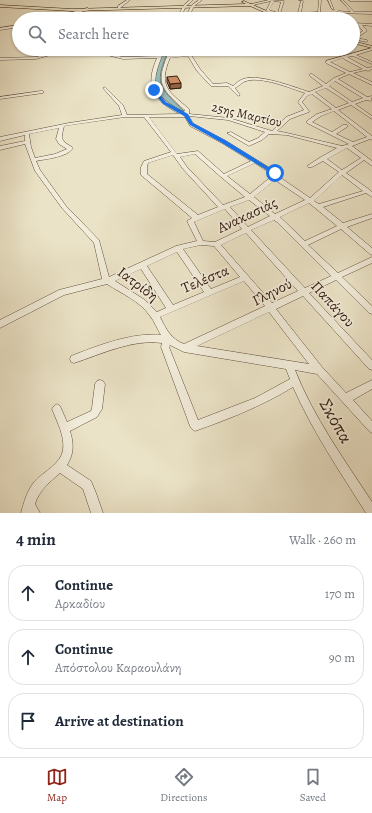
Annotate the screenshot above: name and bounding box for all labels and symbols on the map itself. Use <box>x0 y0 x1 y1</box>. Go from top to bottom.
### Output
route end <box>145 81 163 99</box>
street label: 25ης Μαρτίου <box>210 98 284 131</box>
route start <box>266 164 284 182</box>
street label: Ανακασιάς <box>213 192 280 238</box>
street label: Τελέστα <box>178 260 232 298</box>
street label: Ιατρίδη <box>113 262 163 306</box>
street label: Γληνού <box>249 273 296 311</box>
street label: Παπάγου <box>306 277 360 332</box>
street label: Σκόπα <box>314 394 358 448</box>

